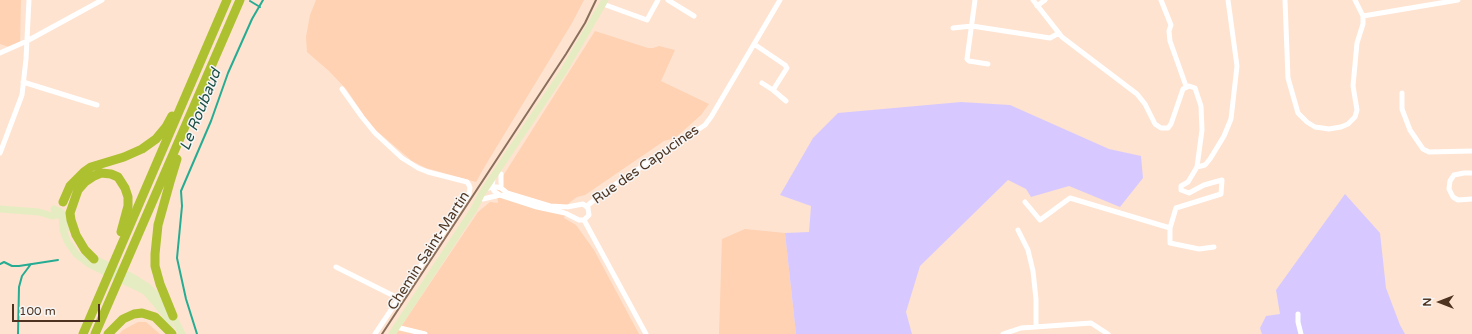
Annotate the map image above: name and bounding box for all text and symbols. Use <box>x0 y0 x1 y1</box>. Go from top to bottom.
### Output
water label: Le Roubaud <box>176 67 226 153</box>
street label: Rue des Capucines <box>589 122 703 208</box>
street label: Chemin Saint-Martin <box>384 188 474 314</box>
north arrow <box>1420 282 1460 322</box>
scale bar <box>14 296 102 322</box>
text: N <box>1421 298 1434 306</box>
text: 100 m <box>19 304 56 318</box>

